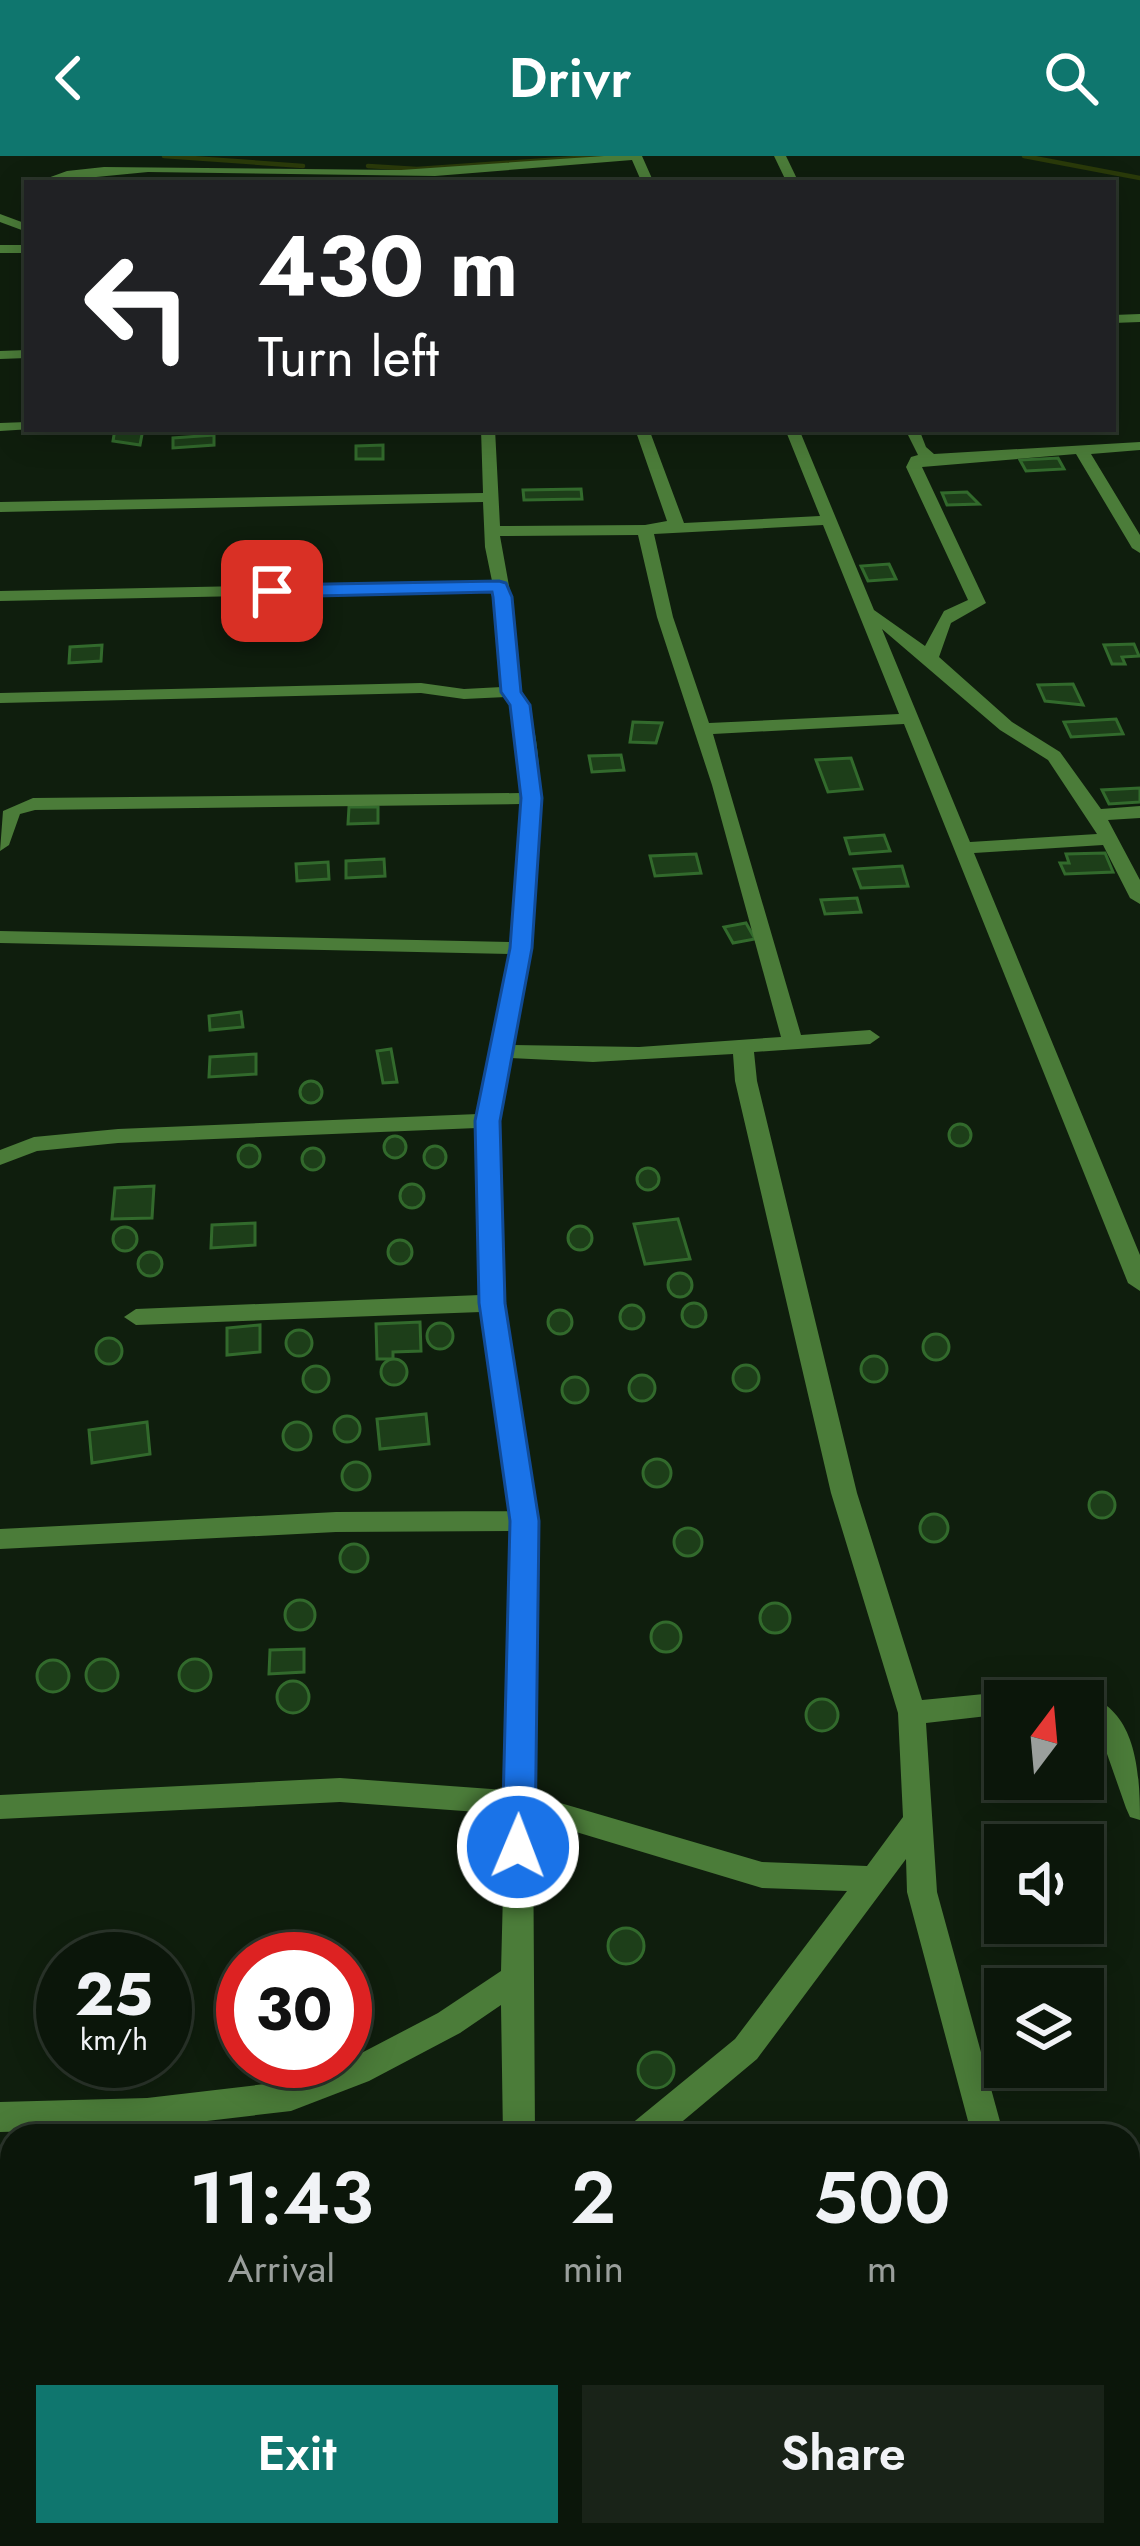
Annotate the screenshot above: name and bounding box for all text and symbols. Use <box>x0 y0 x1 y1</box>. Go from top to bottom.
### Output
text: Drivr <box>509 39 631 117</box>
icon: back <box>36 45 102 111</box>
icon: search <box>1038 45 1104 111</box>
text: 430 m <box>258 206 518 328</box>
icon: left <box>60 228 216 384</box>
text: Turn left <box>258 318 439 396</box>
pin <box>221 540 323 642</box>
icon: arrive <box>239 558 305 624</box>
north arrow <box>984 1680 1104 1800</box>
map controls <box>984 1680 1104 2088</box>
position arrow <box>455 1784 581 1910</box>
button: sound <box>984 1824 1104 1944</box>
speed limit sign: 30 <box>216 1932 372 2088</box>
text: 25 <box>75 1951 153 2038</box>
button: layers <box>984 1968 1104 2088</box>
text: km/h <box>80 2018 148 2061</box>
text: 11:43 <box>189 2146 373 2250</box>
text: 2 <box>571 2146 616 2250</box>
text: 500 <box>813 2146 951 2250</box>
text: Arrival <box>228 2240 335 2297</box>
text: min <box>563 2240 624 2297</box>
text: m <box>867 2240 897 2297</box>
button: Exit <box>36 2385 558 2523</box>
button: Share <box>582 2385 1104 2523</box>

